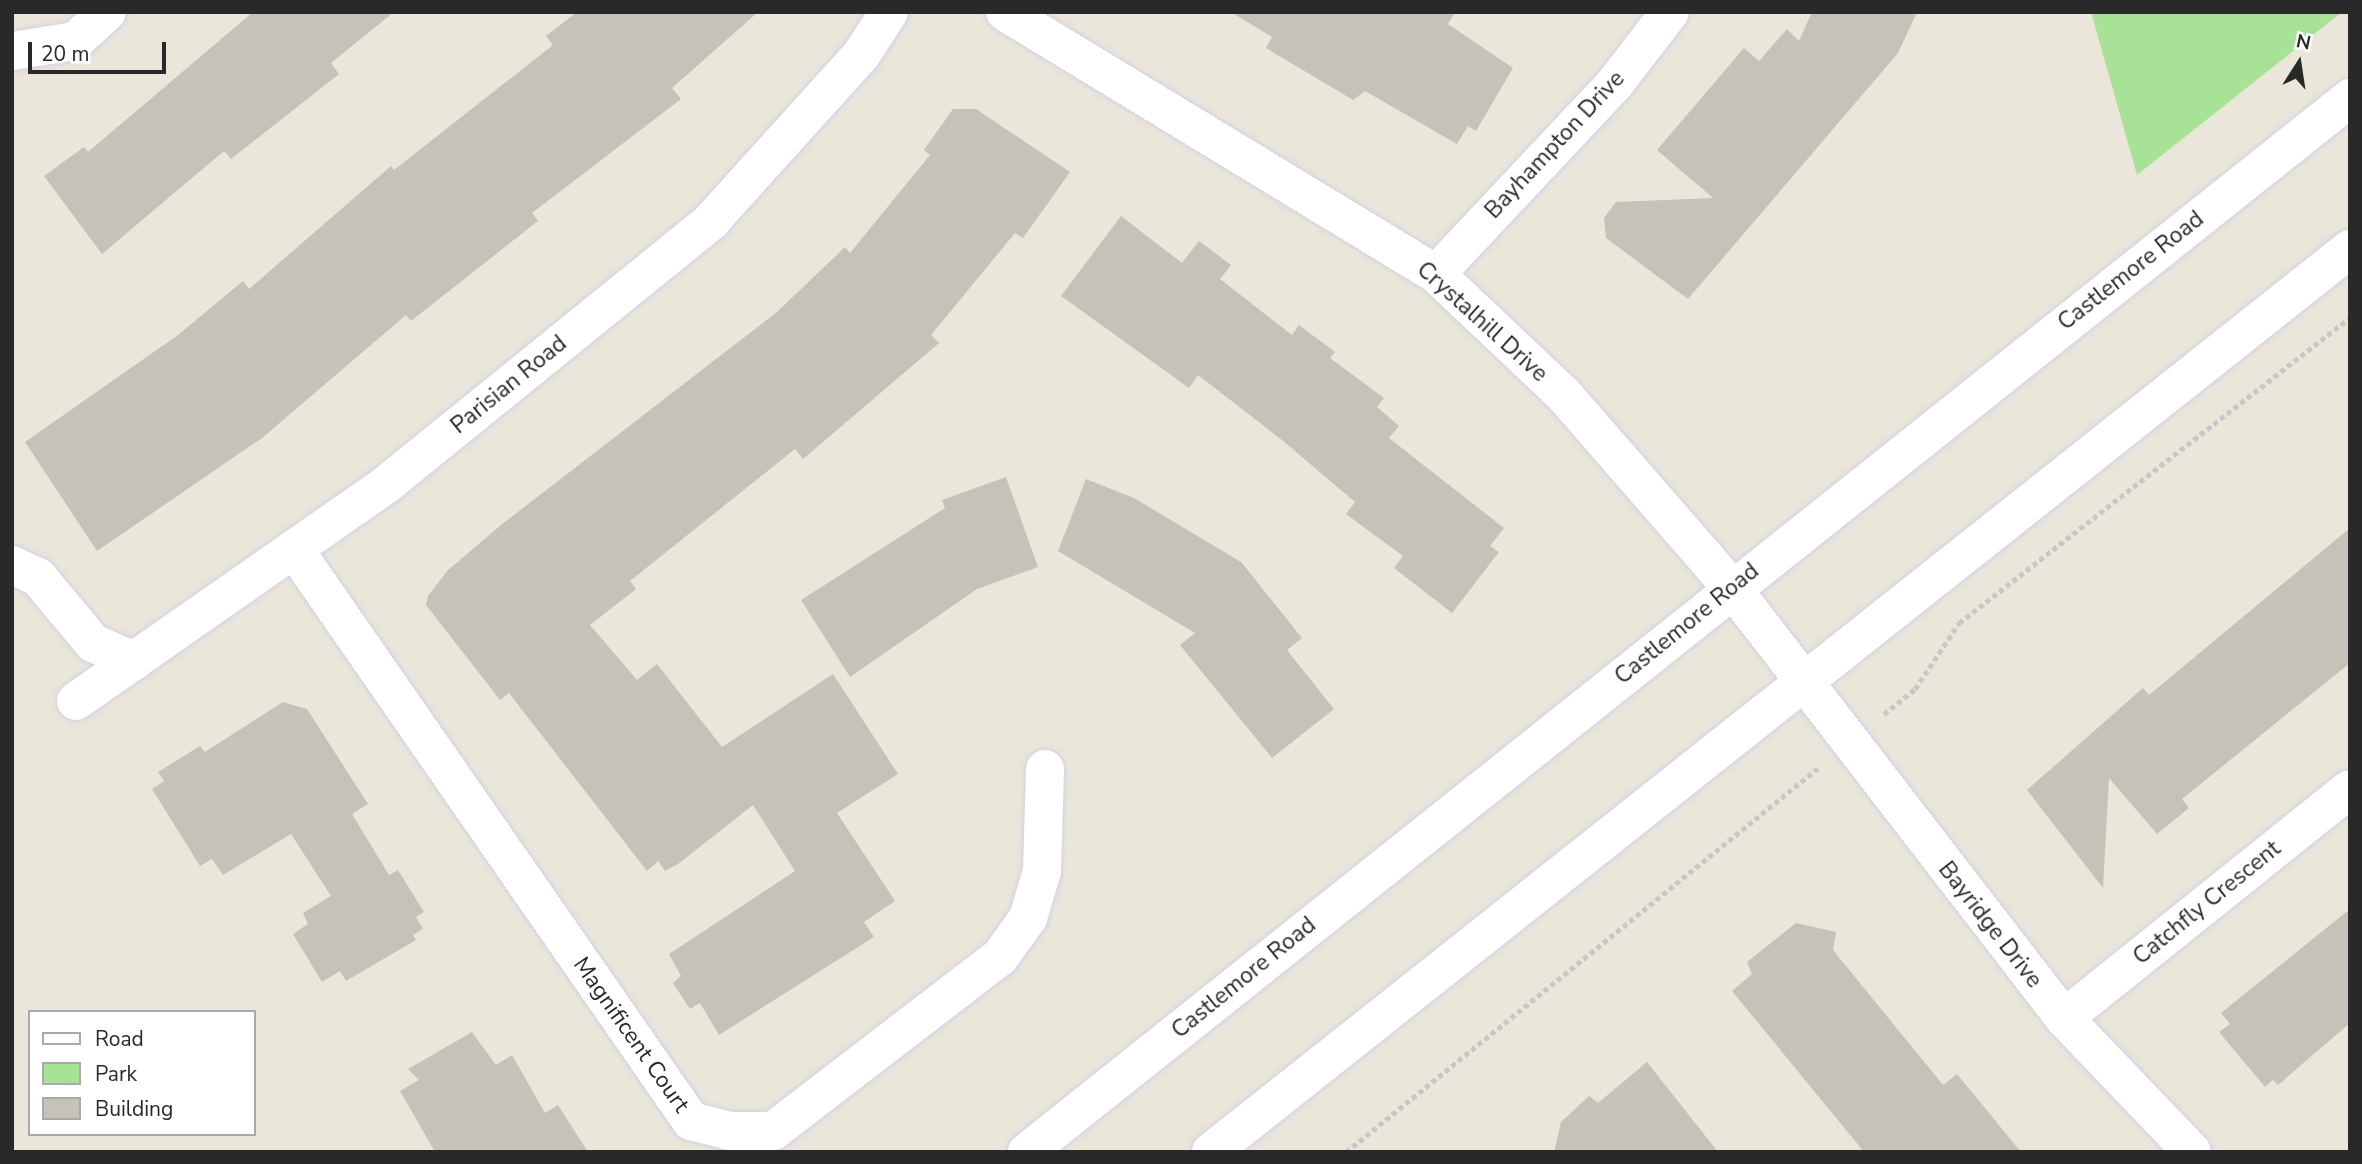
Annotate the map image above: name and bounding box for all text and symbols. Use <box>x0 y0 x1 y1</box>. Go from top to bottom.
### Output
scale bar <box>32 28 170 72</box>
north arrow <box>2264 28 2334 98</box>
text: N <box>2294 28 2313 57</box>
text: 20 m <box>41 40 90 68</box>
street label: Bayhampton Drive <box>1479 65 1631 225</box>
street label: Castlemore Road <box>2053 206 2209 336</box>
street label: Crystalhill Drive <box>1411 256 1553 388</box>
street label: Parisian Road <box>446 330 572 440</box>
street label: Castlemore Road <box>1609 557 1765 691</box>
street label: Catchfly Crescent <box>2128 835 2286 971</box>
street label: Bayridge Drive <box>1932 856 2048 994</box>
street label: Castlemore Road <box>1166 911 1322 1045</box>
street label: Magnificent Court <box>567 952 695 1118</box>
legend <box>28 1010 256 1136</box>
text: Road <box>95 1025 144 1053</box>
text: Park <box>95 1060 137 1088</box>
text: Building <box>95 1095 173 1123</box>

